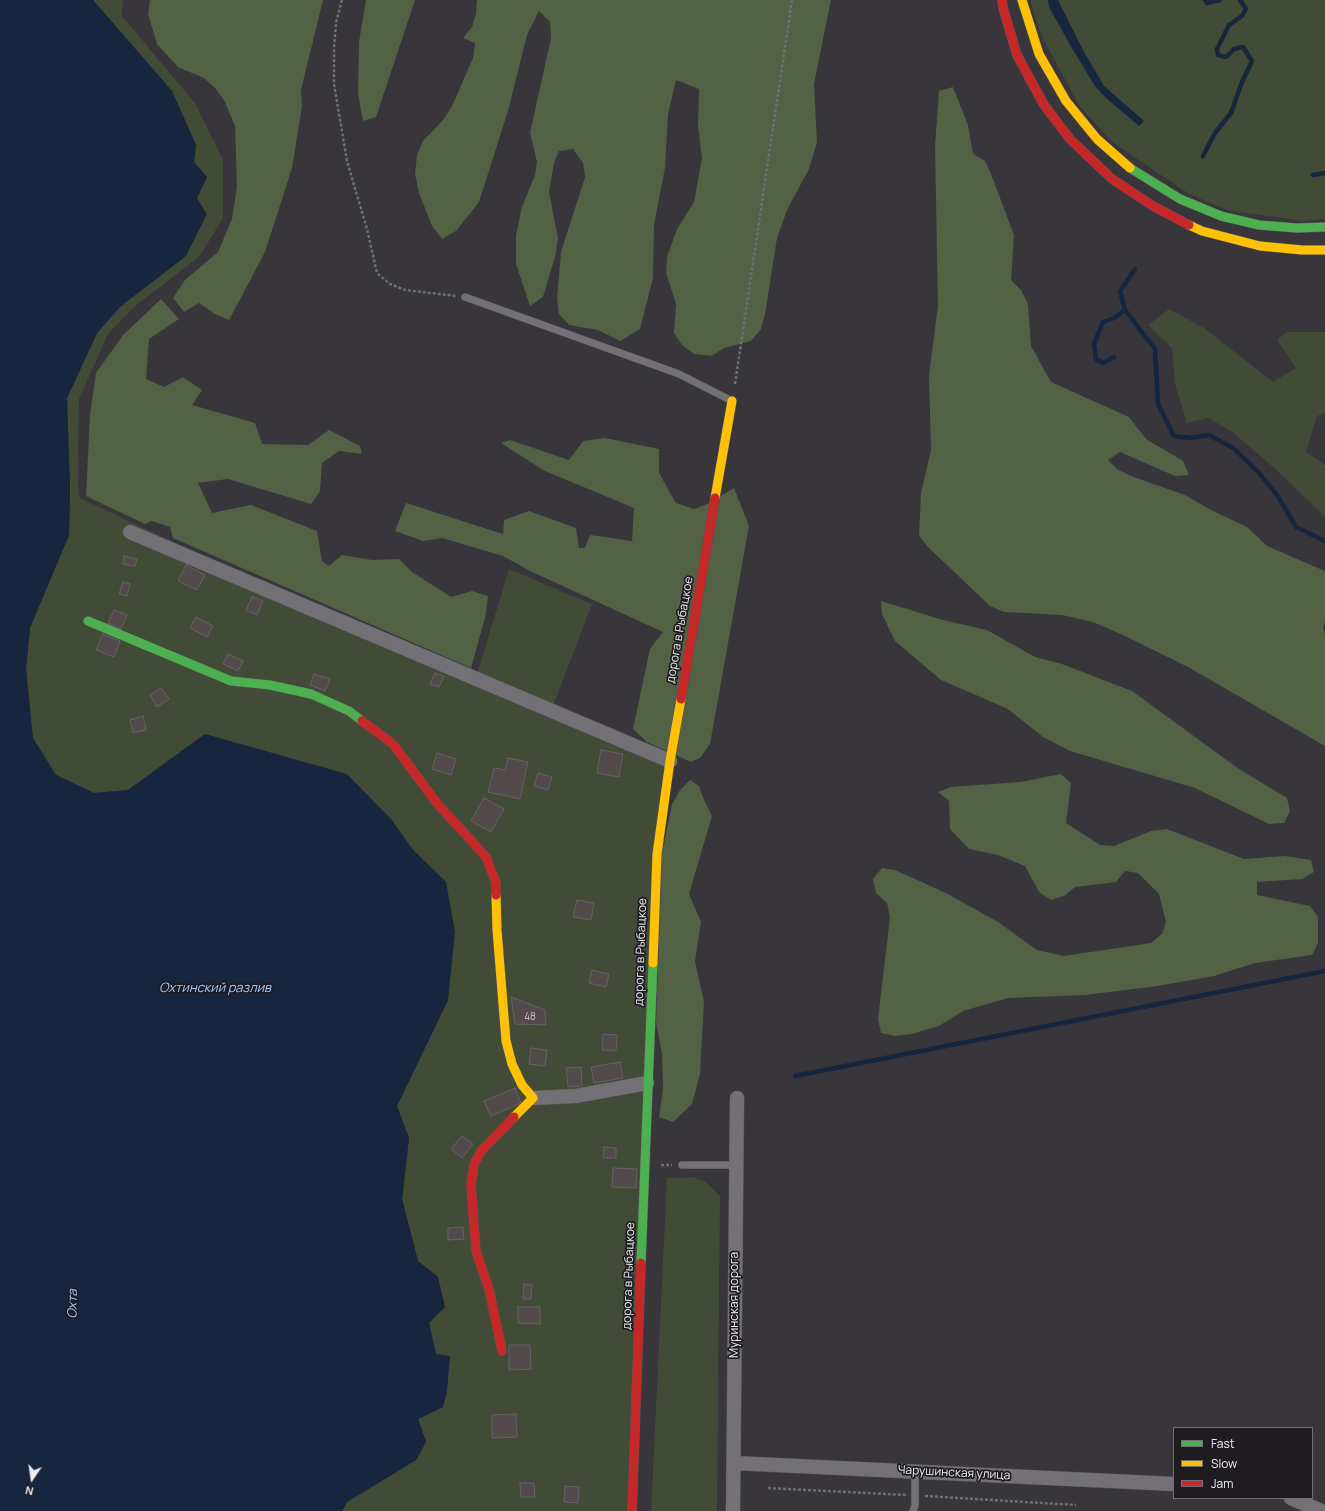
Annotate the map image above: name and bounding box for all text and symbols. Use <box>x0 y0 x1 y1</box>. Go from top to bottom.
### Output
street label: дорога в Рыбацкое <box>664 576 696 684</box>
street label: дорога в Рыбацкое <box>632 898 650 1006</box>
water label: Охтинский разлив <box>159 980 271 996</box>
house number: 48 <box>524 1011 536 1023</box>
street label: дорога в Рыбацкое <box>620 1222 638 1330</box>
street label: Муринская дорога <box>728 1252 742 1358</box>
water label: Охта <box>65 1289 81 1319</box>
legend <box>1173 1427 1313 1499</box>
text: Fast <box>1211 1435 1235 1452</box>
text: Slow <box>1211 1455 1237 1472</box>
north arrow <box>12 1459 52 1499</box>
street label: Чарушинская улица <box>897 1463 1011 1483</box>
text: Jam <box>1211 1475 1233 1492</box>
text: N <box>24 1483 35 1499</box>

